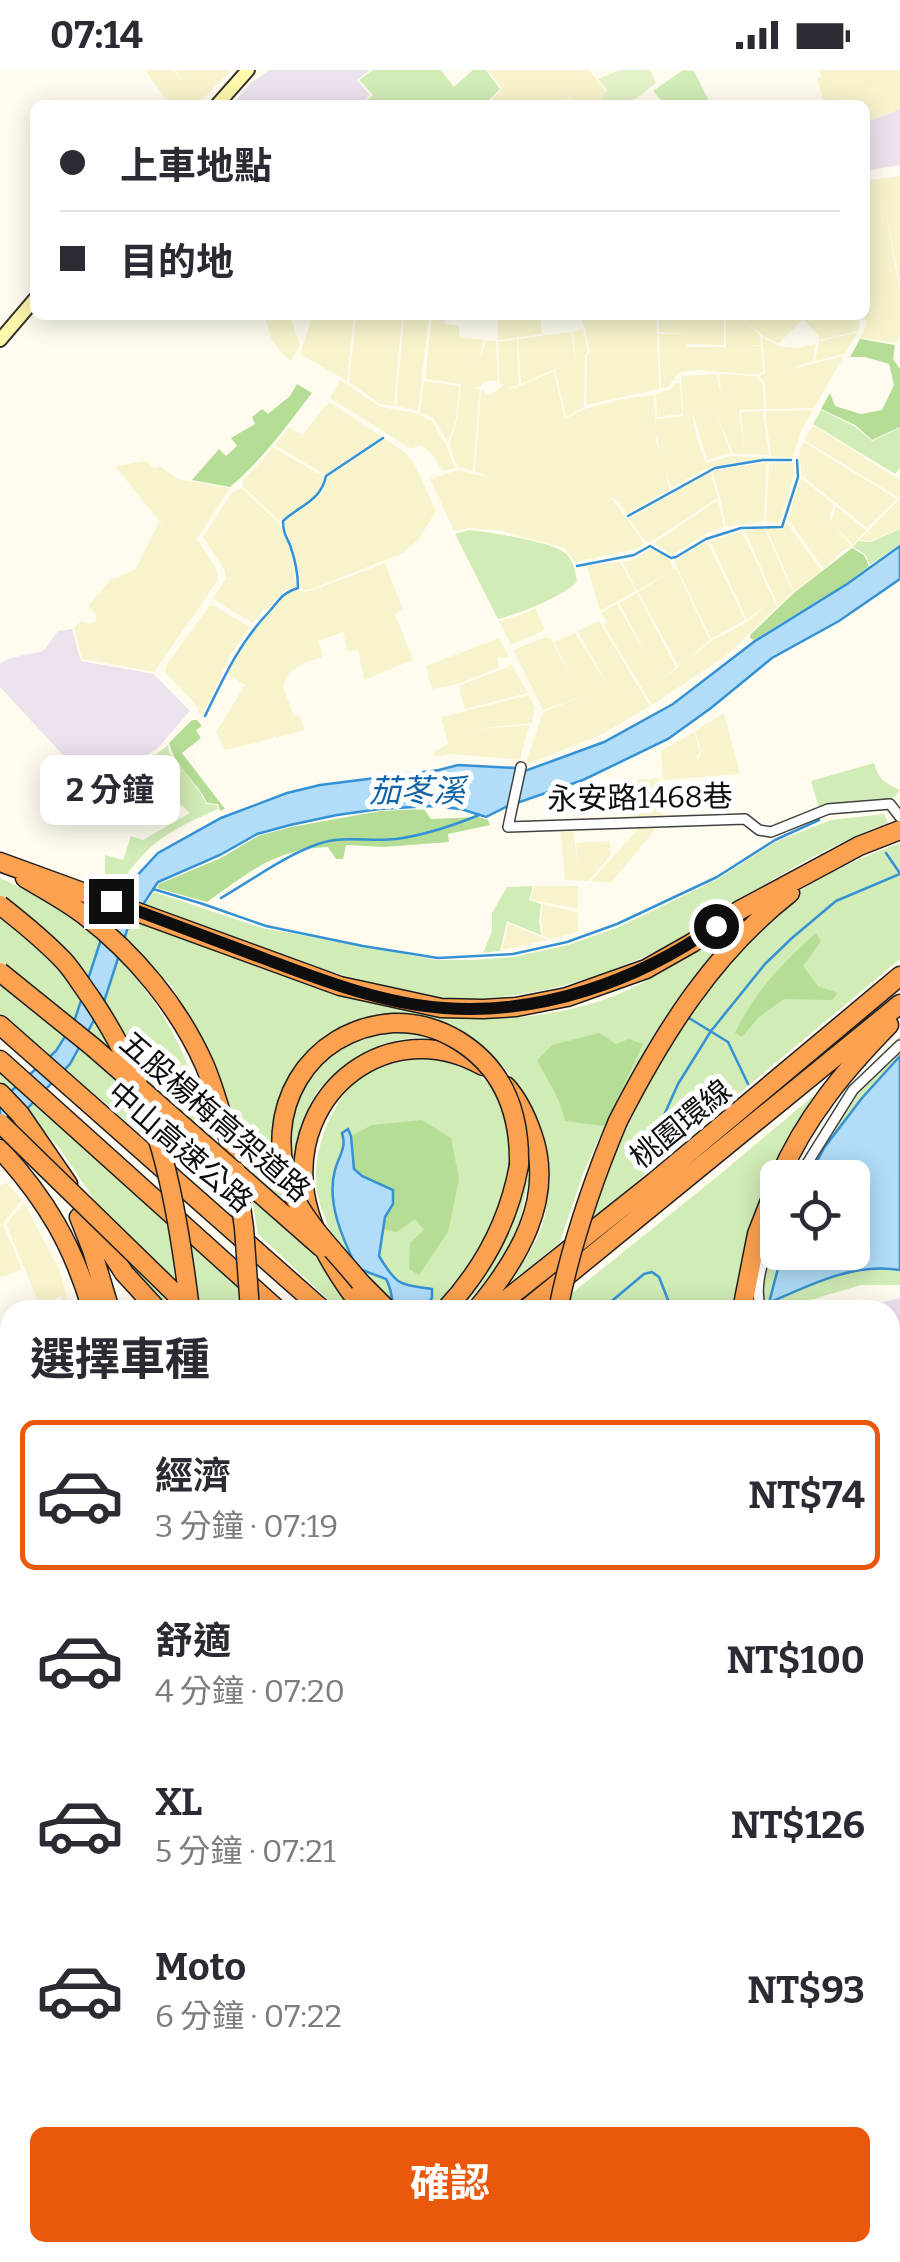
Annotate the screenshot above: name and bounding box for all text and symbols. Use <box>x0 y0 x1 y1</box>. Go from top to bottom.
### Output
text: 07:14 <box>50 12 143 58</box>
text: 上車地點 <box>120 143 272 189</box>
text: 目的地 <box>120 239 234 285</box>
callout: 2 分鐘 <box>41 756 181 826</box>
text: 2 分鐘 <box>66 771 154 809</box>
water label: 茄苳溪 <box>369 772 469 810</box>
street label: 永安路1468巷 <box>547 778 733 818</box>
route end <box>89 879 134 924</box>
route start <box>694 904 739 949</box>
street label: 五股楊梅高架道路 <box>113 1025 317 1209</box>
street label: 桃園環線 <box>623 1072 739 1176</box>
street label: 中山高速公路 <box>100 1074 260 1220</box>
map controls <box>760 1160 870 1270</box>
button: locate <box>760 1160 870 1270</box>
text: 選擇車種 <box>30 1333 210 1387</box>
icon: car <box>35 1450 125 1540</box>
text: 經濟 <box>155 1453 231 1499</box>
text: NT$74 <box>748 1472 865 1518</box>
text: 3 分鐘 · 07:19 <box>155 1507 338 1545</box>
icon: car <box>35 1615 125 1705</box>
text: 舒適 <box>155 1618 231 1664</box>
text: NT$100 <box>726 1637 865 1683</box>
text: 4 分鐘 · 07:20 <box>155 1672 345 1710</box>
text: XL <box>155 1779 202 1825</box>
icon: car <box>35 1780 125 1870</box>
text: NT$126 <box>731 1802 865 1848</box>
text: 5 分鐘 · 07:21 <box>155 1832 336 1870</box>
text: Moto <box>155 1944 246 1990</box>
icon: car <box>35 1945 125 2035</box>
text: NT$93 <box>747 1967 865 2013</box>
text: 6 分鐘 · 07:22 <box>155 1997 342 2035</box>
button: 確認 <box>30 2127 870 2242</box>

